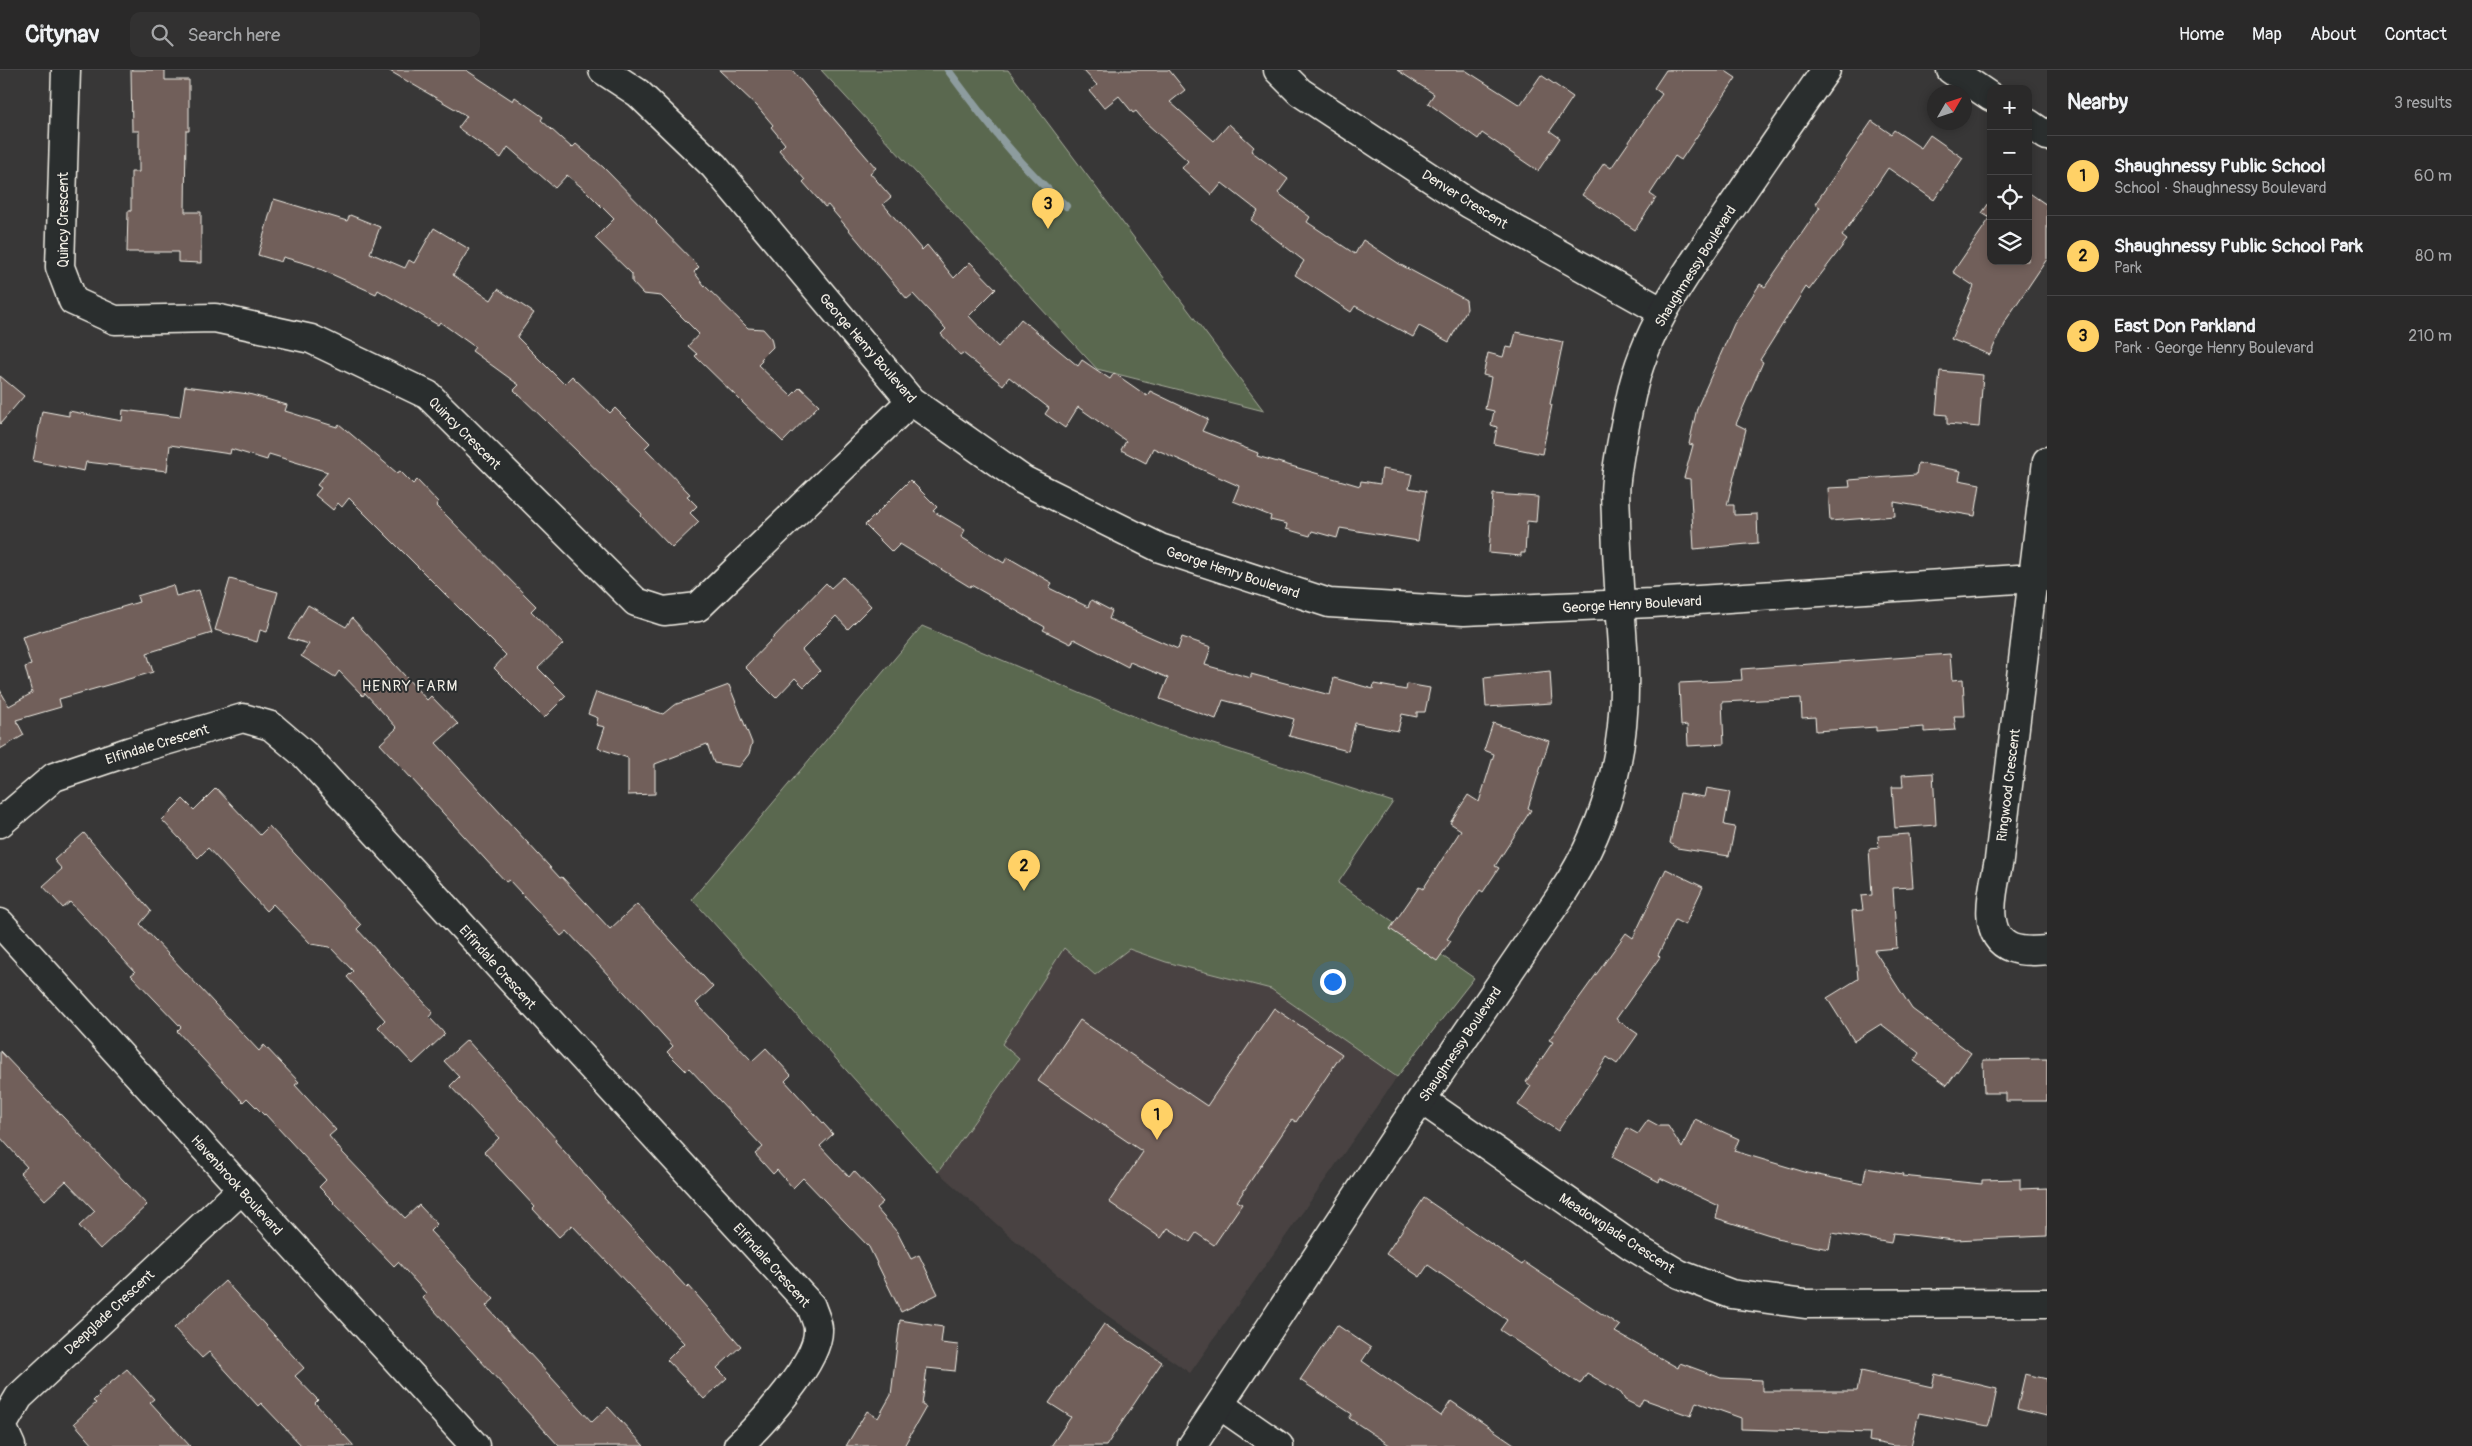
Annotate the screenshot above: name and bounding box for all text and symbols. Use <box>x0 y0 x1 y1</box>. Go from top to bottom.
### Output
search box <box>130 12 480 57</box>
text: Citynav <box>25 20 100 49</box>
icon: search <box>148 21 176 49</box>
text: Search here <box>188 23 280 47</box>
text: Home <box>2179 23 2224 46</box>
text: Map <box>2252 23 2282 46</box>
text: About <box>2310 23 2356 46</box>
text: Contact <box>2384 23 2447 46</box>
north arrow <box>1927 85 1972 130</box>
map controls <box>1987 85 2032 265</box>
button: + <box>1987 85 2032 130</box>
text: Nearby <box>2067 89 2128 116</box>
text: 3 results <box>2394 93 2452 113</box>
button: − <box>1987 130 2032 175</box>
text: Shaughnessy Public School <box>2114 154 2326 178</box>
street label: Denver Crescent <box>1419 166 1511 233</box>
text: 1 <box>2080 166 2086 186</box>
text: 60 m <box>2414 166 2452 186</box>
street label: Quincy Crescent <box>55 172 72 268</box>
button: locate <box>1987 175 2032 220</box>
text: School · Shaughnessy Boulevard <box>2114 178 2327 198</box>
pin: 3 <box>1032 188 1064 229</box>
street label: Shaughmessy Boulevard <box>1651 202 1740 330</box>
button: layers <box>1987 220 2032 265</box>
text: Shaughnessy Public School Park <box>2114 234 2363 258</box>
text: 2 <box>2079 246 2087 266</box>
text: 80 m <box>2415 246 2452 266</box>
text: Park <box>2114 258 2142 278</box>
street label: George Henry Boulevard <box>815 290 920 407</box>
text: East Don Parkland <box>2114 314 2256 338</box>
text: 3 <box>2079 326 2087 346</box>
text: 210 m <box>2408 326 2452 346</box>
text: Park · George Henry Boulevard <box>2114 338 2314 358</box>
street label: Quincy Crescent <box>425 394 505 473</box>
street label: George Henry Boulevard <box>1164 543 1302 602</box>
street label: George Henry Boulevard <box>1562 592 1702 617</box>
district label: HENRY FARM <box>362 677 458 696</box>
street label: Elfindale Crescent <box>103 721 211 768</box>
street label: Ringwood Crescent <box>1993 727 2024 842</box>
pin: 2 <box>1008 850 1040 891</box>
street label: Elfindale Crescent <box>456 922 540 1013</box>
your location <box>1320 969 1346 995</box>
street label: Shaughnessy Boulevard <box>1416 983 1505 1105</box>
pin: 1 <box>1141 1099 1173 1140</box>
street label: Havenbrook Boulevard <box>187 1132 286 1239</box>
street label: Meadowglade Crescent <box>1556 1190 1678 1277</box>
street label: Elfindale Crescent <box>730 1220 814 1311</box>
street label: Deepglade Crescent <box>61 1266 158 1358</box>

